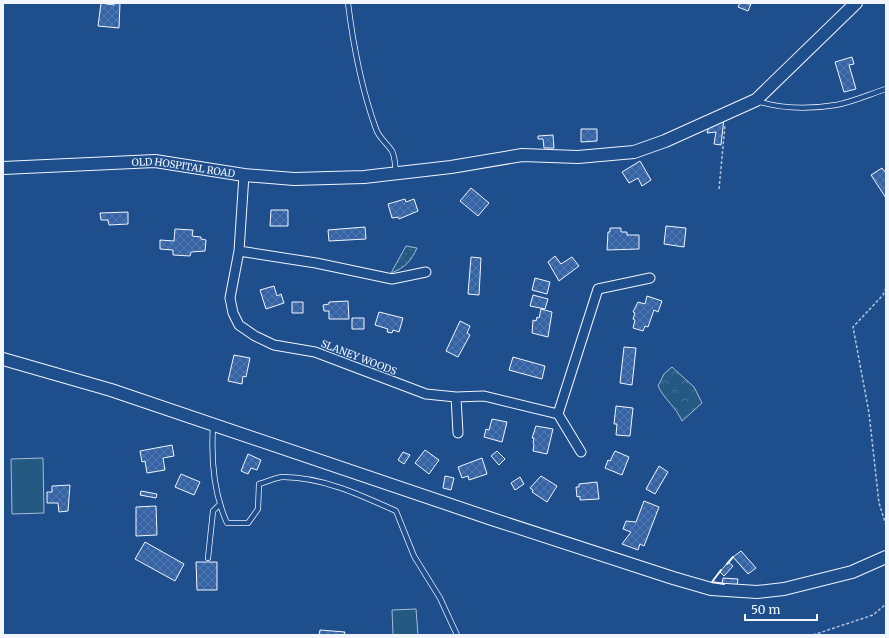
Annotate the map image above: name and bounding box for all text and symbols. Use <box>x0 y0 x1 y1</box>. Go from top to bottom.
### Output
street label: OLD HOSPITAL ROAD <box>131 155 236 181</box>
street label: SLANEY WOODS <box>319 337 399 378</box>
scale bar <box>745 596 817 622</box>
text: 50 m <box>751 602 780 617</box>

